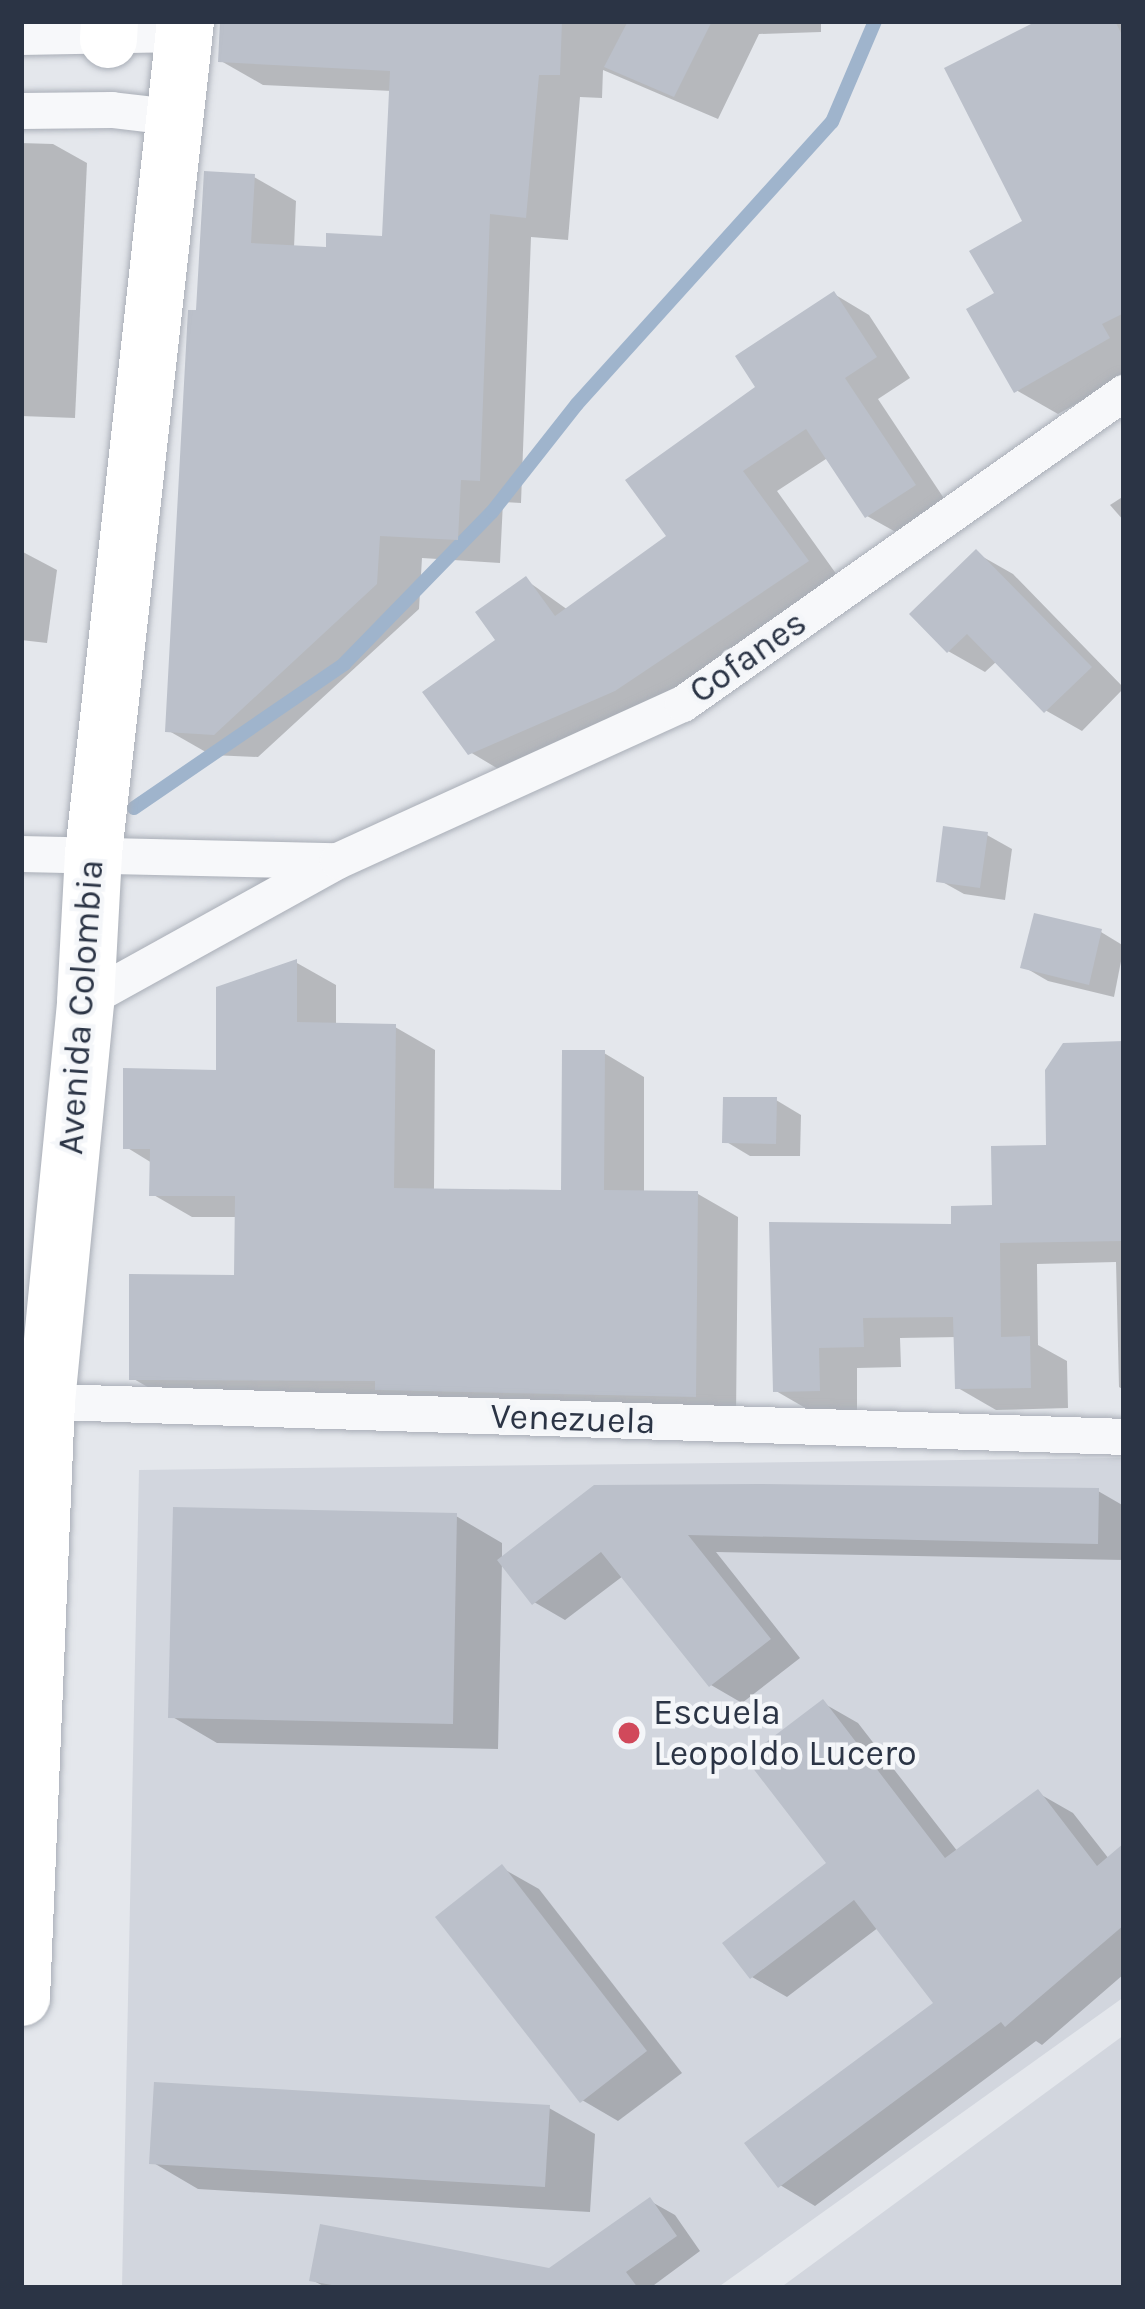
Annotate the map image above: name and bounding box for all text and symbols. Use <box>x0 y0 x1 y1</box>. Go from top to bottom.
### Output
street label: Cofanes <box>681 601 815 713</box>
street label: Avenida Colombia <box>49 858 113 1156</box>
street label: Venezuela <box>490 1395 656 1443</box>
place label: Escuela Leopoldo Lucero <box>653 1690 917 1775</box>
marker: Escuela Leopoldo Lucero <box>616 1720 642 1746</box>

